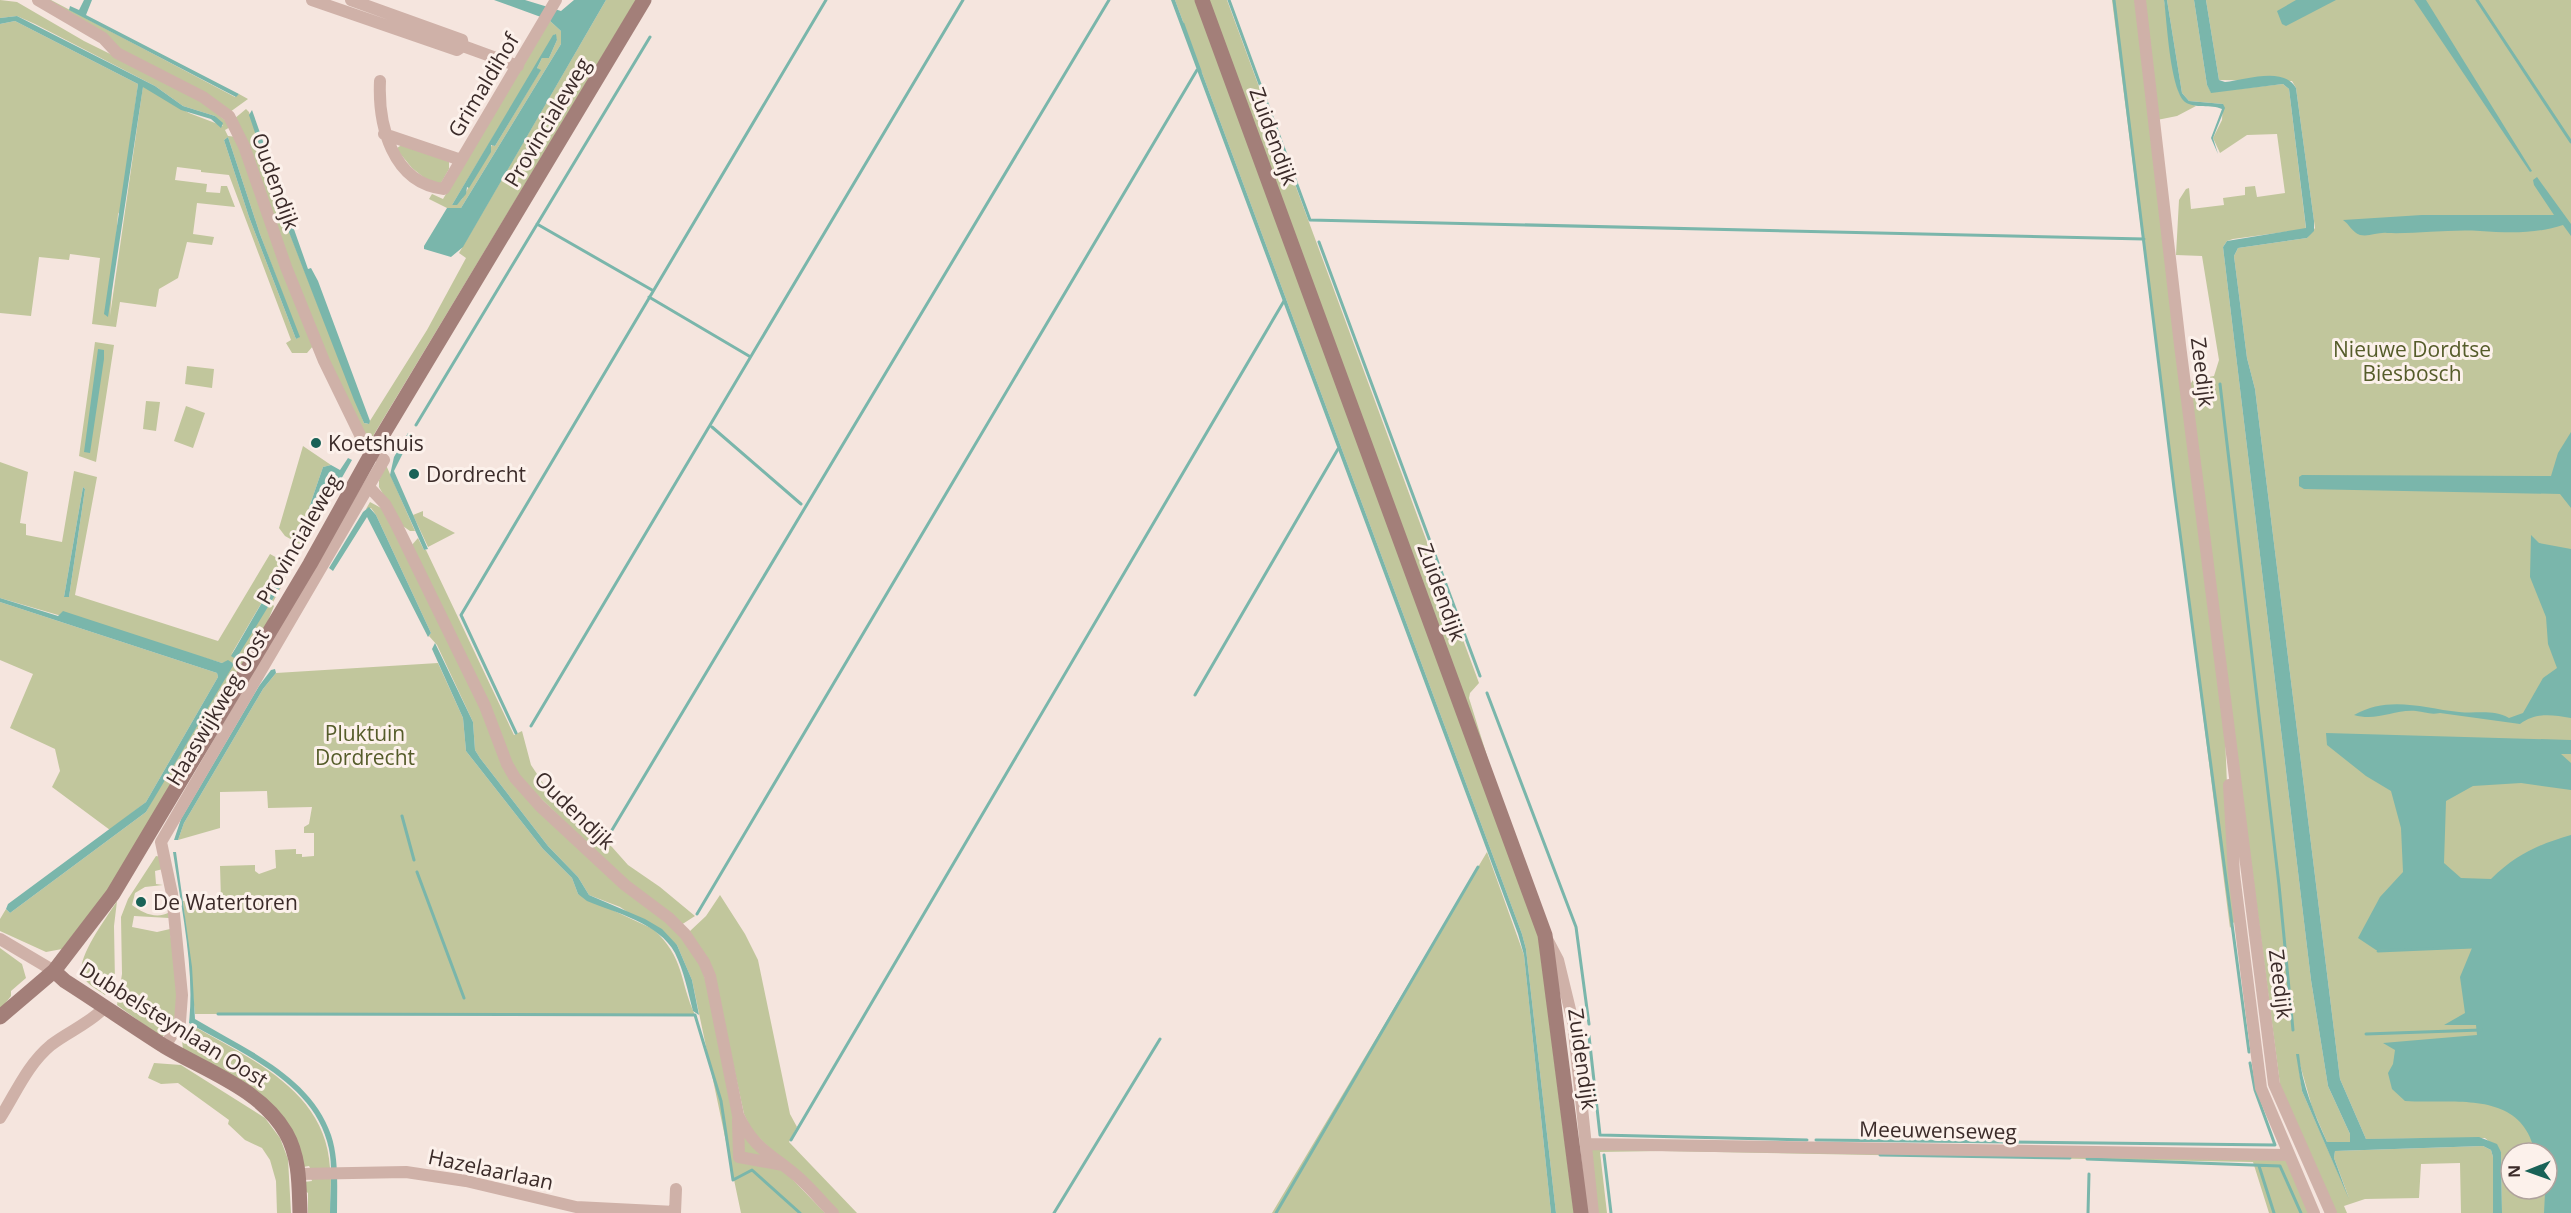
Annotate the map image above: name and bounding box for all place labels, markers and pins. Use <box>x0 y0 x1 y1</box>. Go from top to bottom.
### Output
place label: Koetshuis <box>328 429 424 457</box>
marker: Koetshuis <box>309 436 323 450</box>
place label: Dordrecht <box>426 460 526 488</box>
marker: Dordrecht <box>407 467 421 481</box>
place label: De Watertoren <box>153 888 298 916</box>
marker: De Watertoren <box>134 895 148 909</box>

